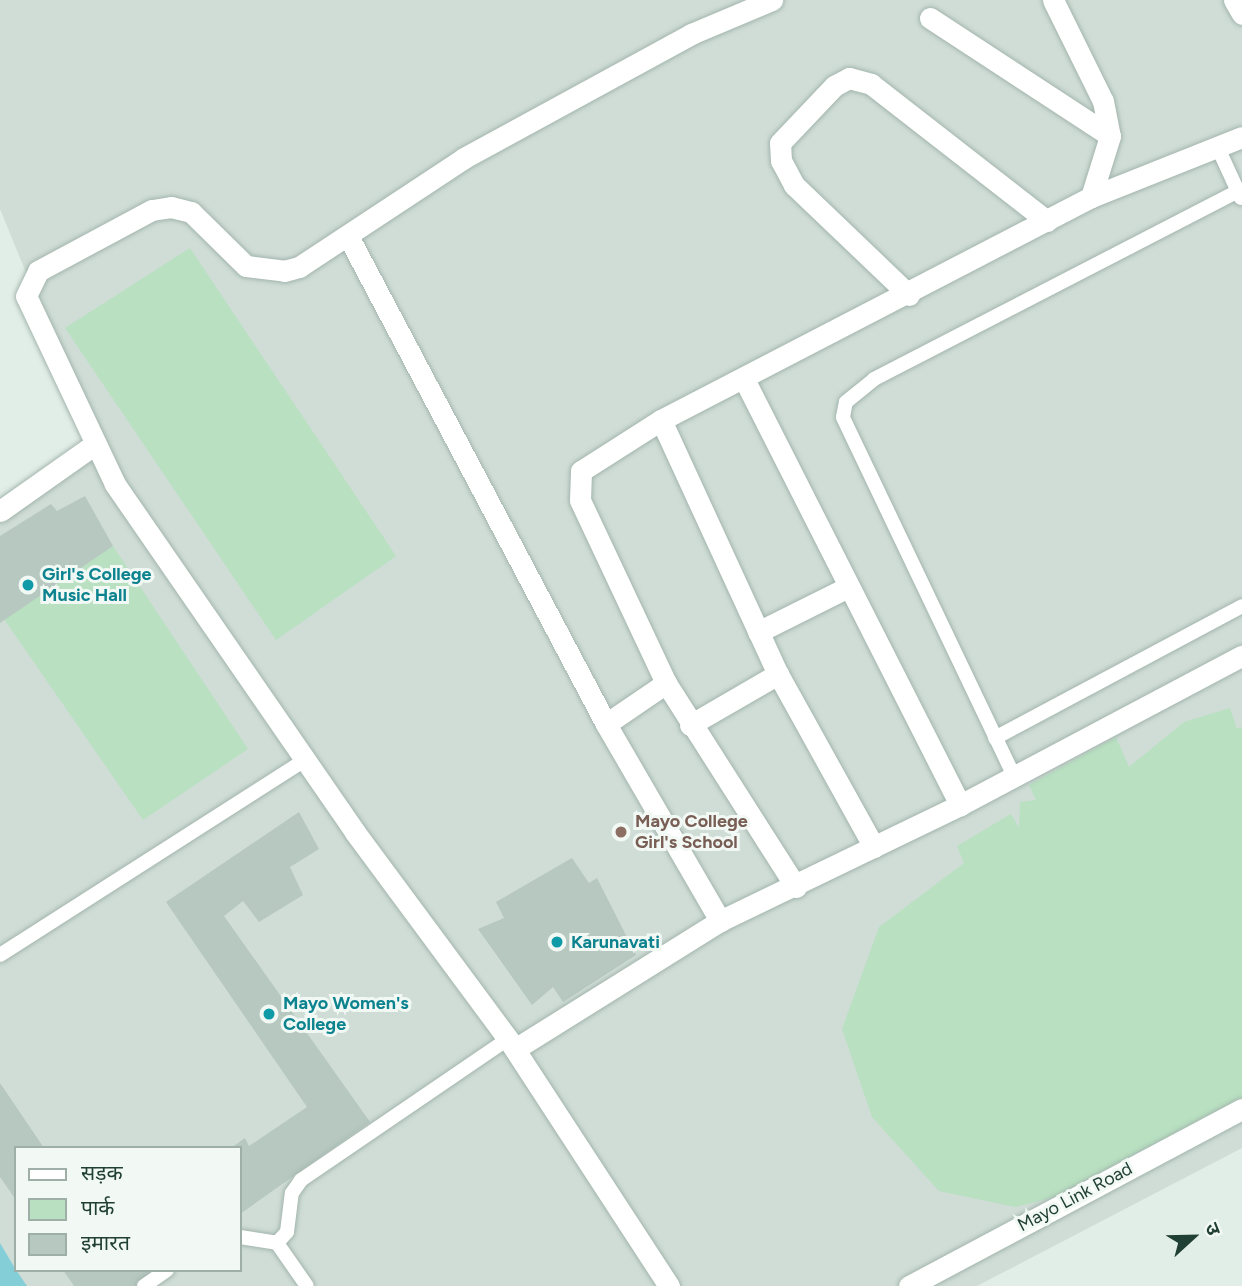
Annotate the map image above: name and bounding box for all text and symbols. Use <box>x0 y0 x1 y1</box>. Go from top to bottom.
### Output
place label: Girl's College Music Hall <box>42 564 152 606</box>
marker: Girl's College Music Hall <box>20 577 36 593</box>
place label: Mayo College Girl's School <box>635 811 748 854</box>
marker: Mayo College Girl's School <box>613 824 629 840</box>
place label: Karunavati <box>571 931 660 953</box>
marker: Karunavati <box>549 934 565 950</box>
place label: Mayo Women's College <box>283 993 409 1036</box>
marker: Mayo Women's College <box>261 1006 277 1022</box>
legend <box>14 1146 242 1272</box>
street label: Mayo Link Road <box>1014 1158 1136 1236</box>
text: सड़क <box>81 1160 123 1185</box>
text: पार्क <box>81 1195 115 1220</box>
north arrow <box>1158 1202 1228 1272</box>
text: उ <box>1200 1219 1226 1238</box>
text: इमारत <box>81 1230 130 1255</box>

